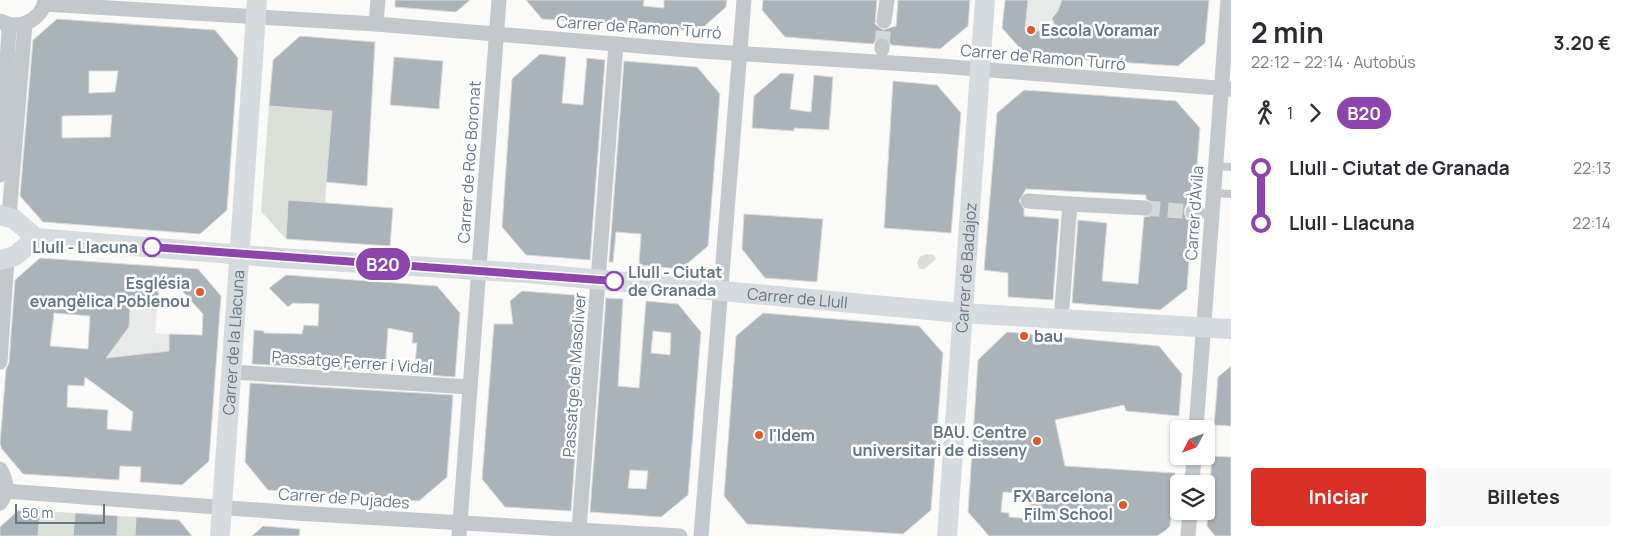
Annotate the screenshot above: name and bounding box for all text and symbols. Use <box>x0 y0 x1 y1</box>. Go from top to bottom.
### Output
street label: Carrer de Ramon Turró <box>556 10 722 44</box>
text: 2 min <box>1251 13 1324 51</box>
place label: Escola Voramar <box>1041 19 1159 41</box>
marker: Escola Voramar <box>1025 24 1037 36</box>
text: 3.20 € <box>1554 30 1611 56</box>
street label: Carrer de Ramon Turró <box>959 39 1127 75</box>
text: 22:12 – 22:14 · Autobús <box>1251 51 1416 73</box>
street label: Carrer de Roc Boronat <box>452 80 486 244</box>
icon: walk <box>1251 99 1279 127</box>
icon: forward <box>1301 99 1329 127</box>
text: B20 <box>1347 101 1381 125</box>
text: 1 <box>1287 102 1293 124</box>
text: Llull - Ciutat de Granada <box>1289 155 1510 181</box>
text: 22:13 <box>1573 157 1611 179</box>
street label: Carrer d'Àvila <box>1180 165 1208 261</box>
street label: Carrer de Badajoz <box>950 202 982 334</box>
text: Llull - Llacuna <box>1289 210 1415 236</box>
text: 22:14 <box>1572 212 1611 234</box>
place label: Llull - Llacuna <box>32 236 138 258</box>
marker: Llull - Llacuna <box>142 237 162 257</box>
line badge: B20 <box>354 248 412 280</box>
text: B20 <box>366 252 400 276</box>
place label: Llull - Ciutat de Granada <box>628 261 723 301</box>
street label: Carrer de la Llacuna <box>217 269 249 416</box>
marker: Llull - Ciutat de Granada <box>604 271 624 291</box>
place label: Església evangèlica Poblenou <box>30 272 190 312</box>
street label: Carrer de Llull <box>746 282 849 314</box>
marker: Església evangèlica Poblenou <box>194 286 206 298</box>
street label: Passatge de Masoliver <box>557 292 591 458</box>
place label: bau <box>1034 325 1063 347</box>
marker: bau <box>1018 330 1030 342</box>
street label: Passatge Ferrer i Vidal <box>271 345 433 379</box>
north arrow <box>1170 420 1215 465</box>
map controls <box>1170 420 1215 520</box>
place label: BAU. Centre universitari de disseny <box>852 421 1027 461</box>
place label: l'Idem <box>769 424 815 446</box>
marker: l'Idem <box>753 429 765 441</box>
marker: BAU. Centre universitari de disseny <box>1031 435 1043 447</box>
button: Iniciar <box>1251 468 1426 526</box>
button: Billetes <box>1436 468 1611 526</box>
button: layers <box>1170 475 1215 520</box>
street label: Carrer de Pujades <box>278 482 410 514</box>
place label: FX Barcelona Film School <box>1013 485 1113 525</box>
marker: FX Barcelona Film School <box>1117 499 1129 511</box>
scale bar <box>15 501 105 524</box>
text: 50 m <box>22 503 53 522</box>

